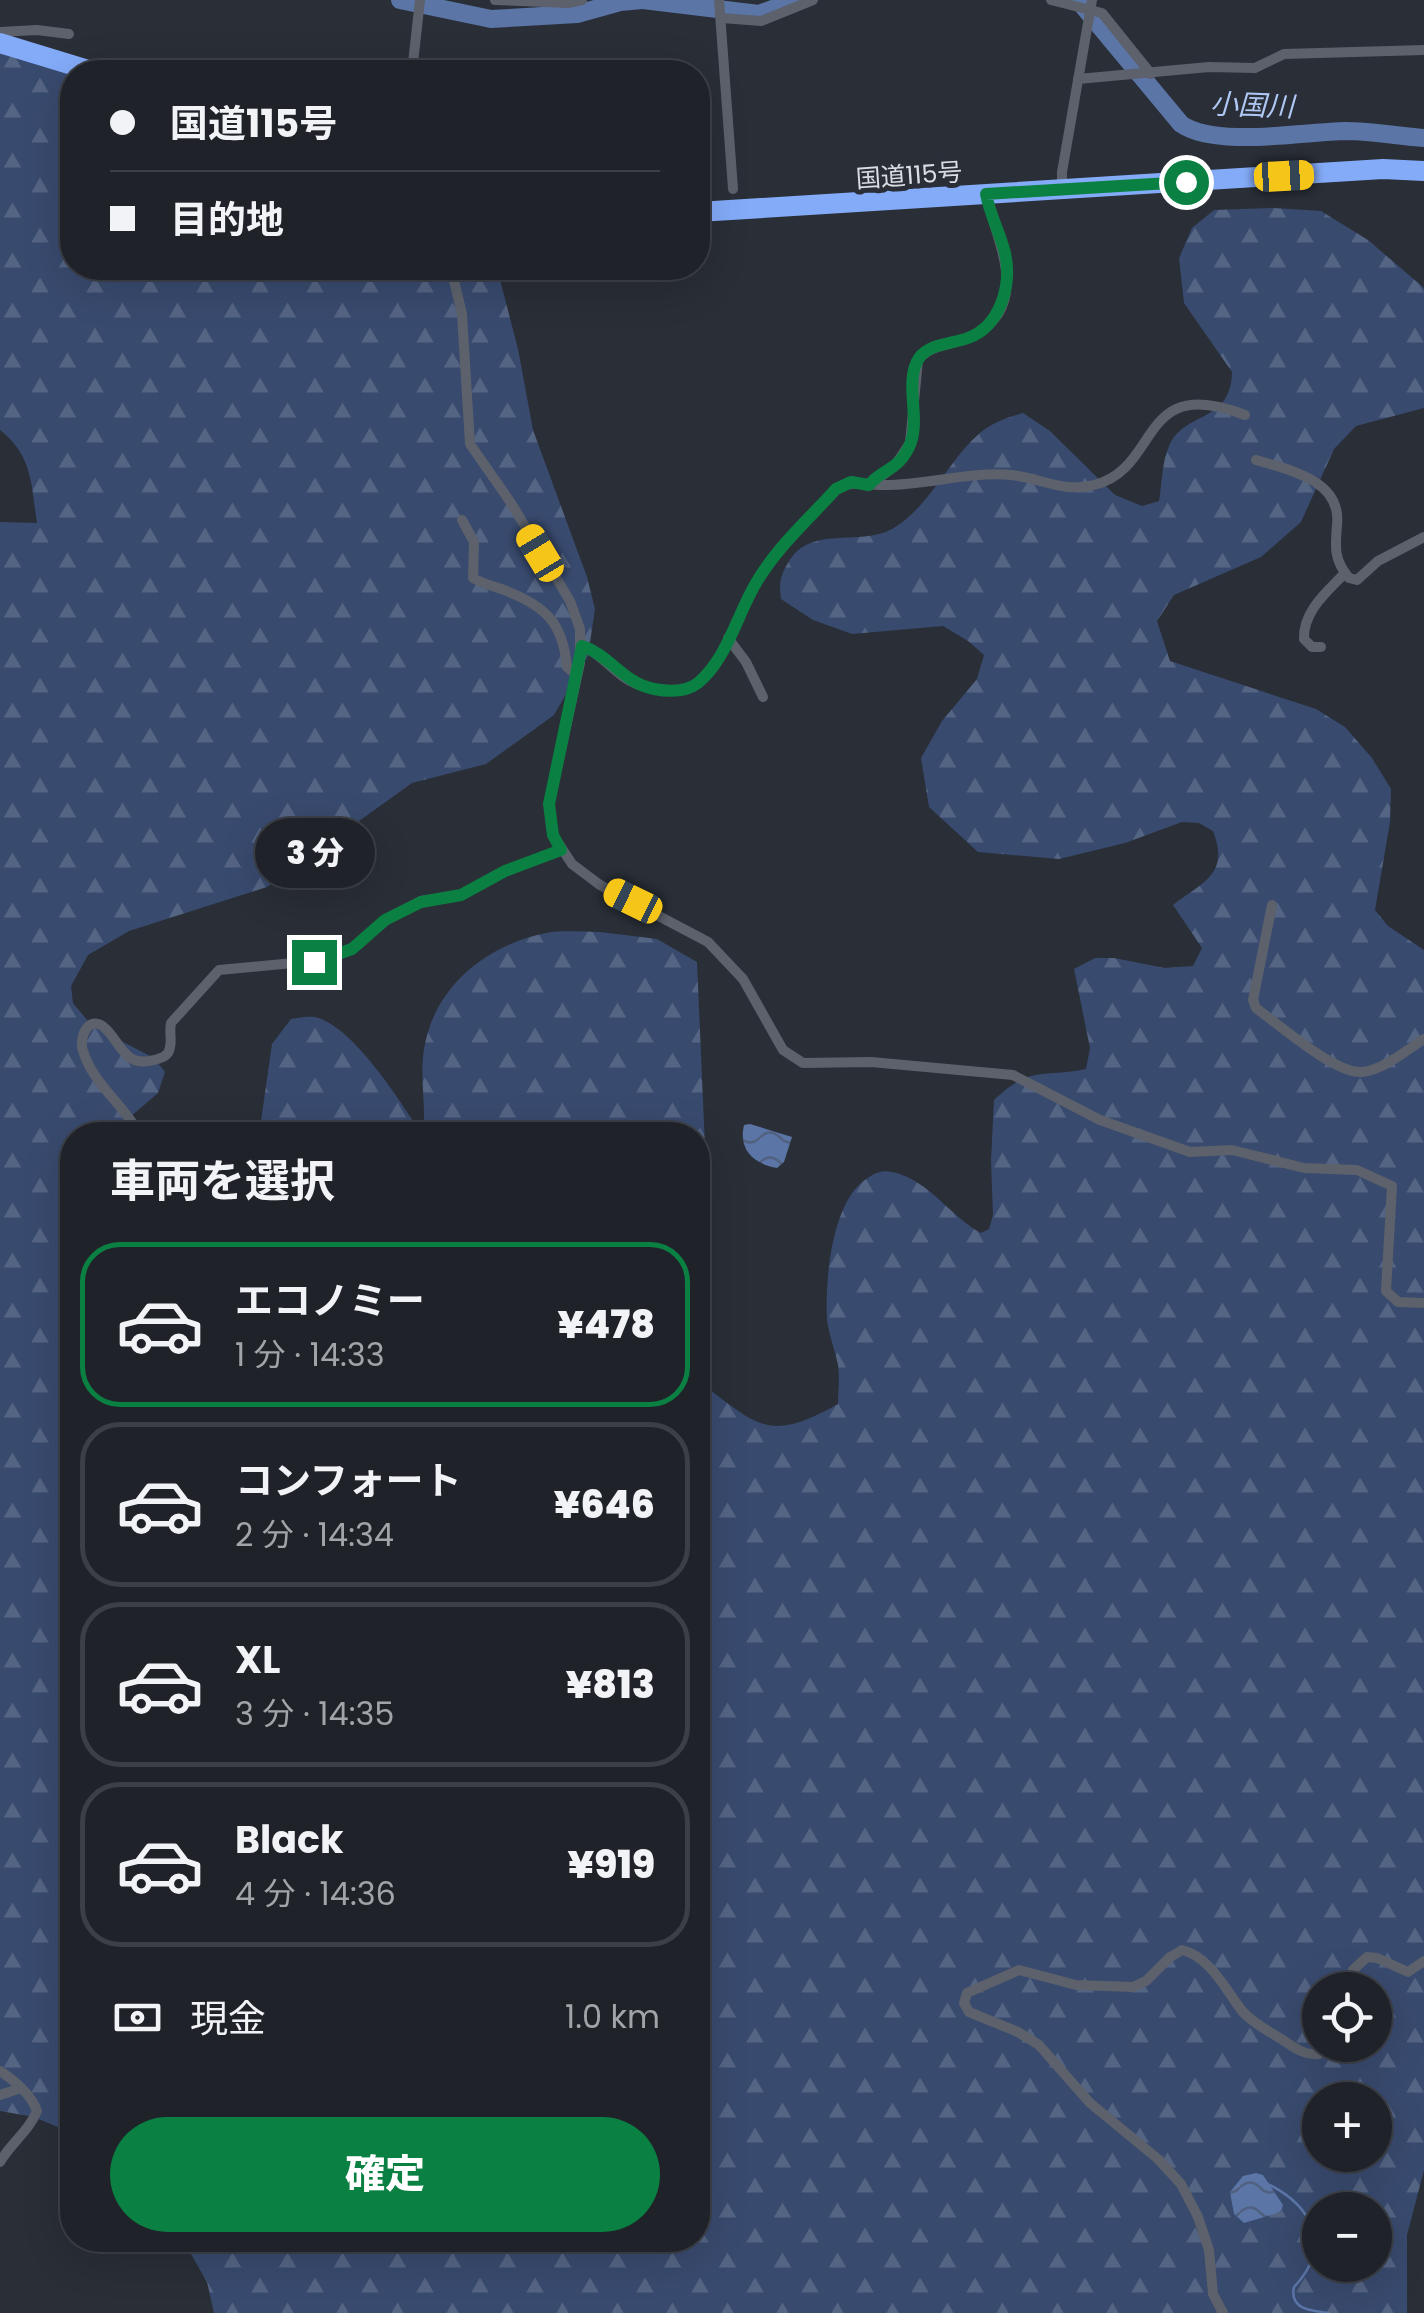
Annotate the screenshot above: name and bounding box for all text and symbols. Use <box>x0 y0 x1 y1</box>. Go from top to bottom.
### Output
water label: 小国川 <box>1209 85 1298 127</box>
text: 国道115号 <box>170 97 337 150</box>
street label: 国道115号 <box>855 154 963 197</box>
car <box>1253 159 1315 193</box>
route start <box>1164 160 1209 205</box>
text: 目的地 <box>170 193 284 246</box>
car <box>512 520 568 586</box>
callout: 3 分 <box>254 817 374 887</box>
text: 3 分 <box>286 830 344 875</box>
car <box>599 874 667 928</box>
route end <box>292 940 337 985</box>
text: 車両を選択 <box>110 1150 335 1213</box>
text: エコノミー <box>235 1274 425 1327</box>
icon: car <box>115 1280 205 1370</box>
text: ¥478 <box>557 1298 655 1351</box>
text: 1 分 · 14:33 <box>235 1332 385 1377</box>
text: コンフォート <box>235 1454 462 1507</box>
icon: car <box>115 1460 205 1550</box>
text: ¥646 <box>554 1478 655 1531</box>
text: 2 分 · 14:34 <box>235 1512 394 1557</box>
text: XL <box>235 1633 280 1686</box>
icon: car <box>115 1640 205 1730</box>
text: ¥813 <box>566 1658 655 1711</box>
text: 3 分 · 14:35 <box>235 1691 394 1736</box>
text: Black <box>235 1813 344 1866</box>
icon: car <box>115 1820 205 1910</box>
text: ¥919 <box>568 1838 655 1891</box>
text: 4 分 · 14:36 <box>235 1871 396 1916</box>
map controls <box>1302 1972 1392 2282</box>
button: locate <box>1302 1972 1392 2062</box>
icon: cash <box>110 1990 165 2045</box>
text: 現金 <box>190 1992 266 2045</box>
text: 1.0 km <box>565 1994 660 2039</box>
button: + <box>1302 2082 1392 2172</box>
button: 確定 <box>110 2117 660 2232</box>
button: − <box>1302 2192 1392 2282</box>

